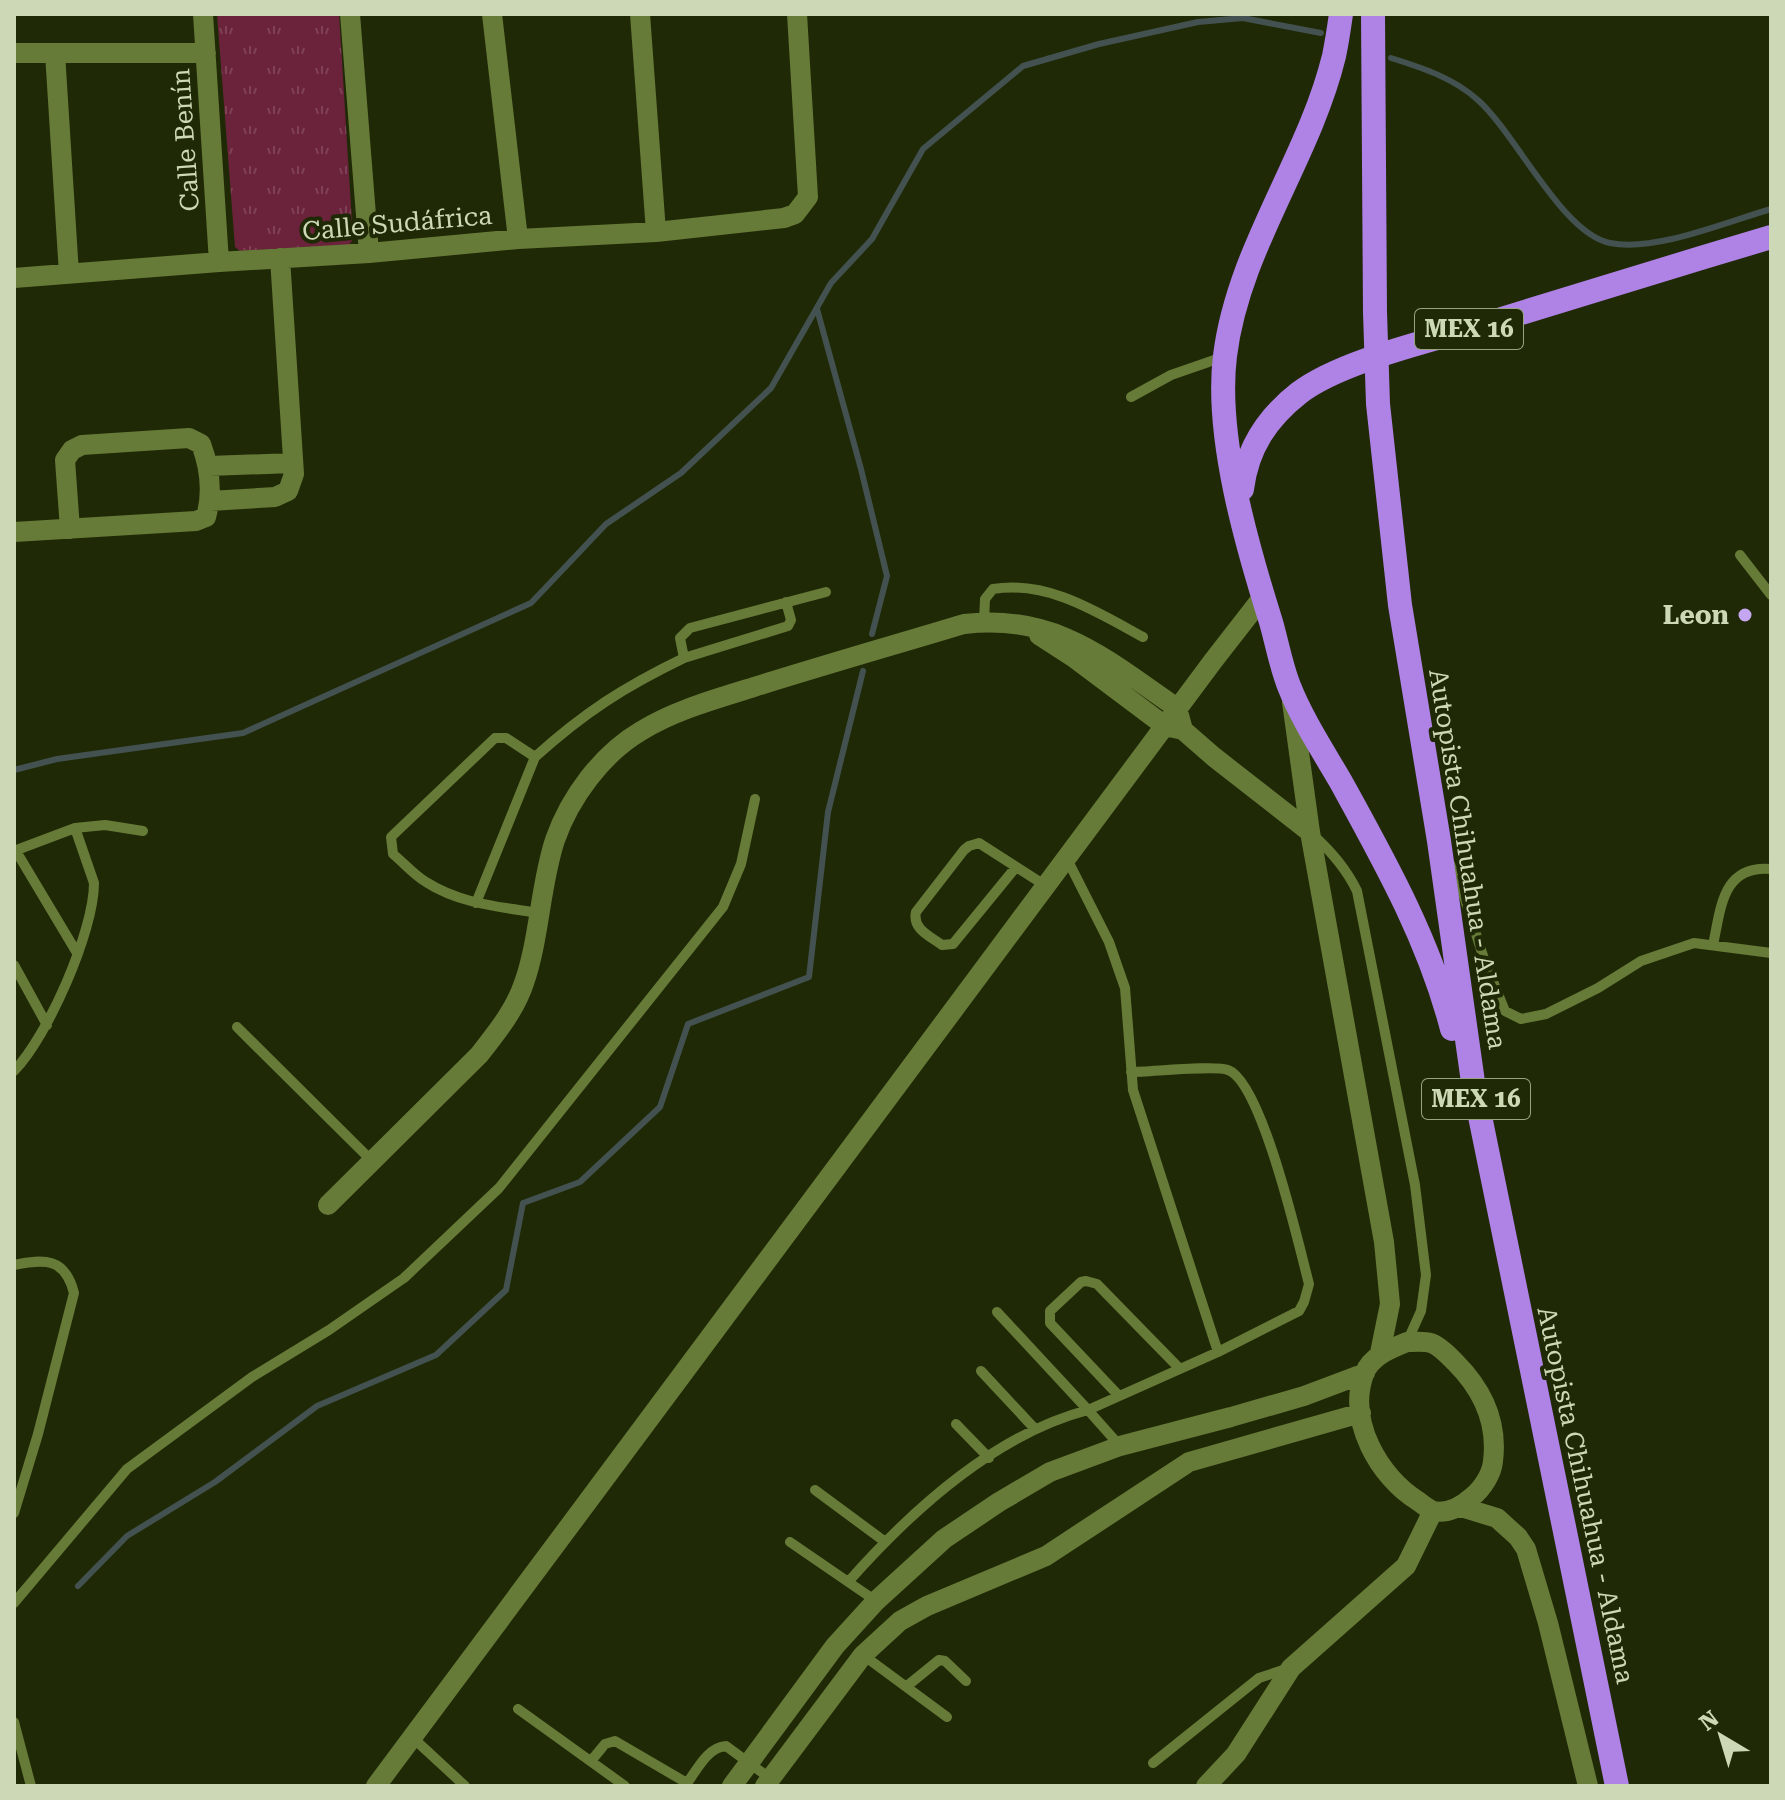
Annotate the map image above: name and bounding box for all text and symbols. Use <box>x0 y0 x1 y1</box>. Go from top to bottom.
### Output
street label: Calle Benín <box>165 67 205 213</box>
street label: Calle Sudáfrica <box>301 200 493 246</box>
road number: MEX 16 <box>1415 309 1523 349</box>
place label: Leon <box>1663 600 1729 630</box>
marker: Leon <box>1736 606 1754 624</box>
street label: Autopista Chihuahua - Aldama <box>1423 667 1513 1051</box>
road number: MEX 16 <box>1422 1079 1530 1119</box>
street label: Autopista Chihuahua - Aldama <box>1531 1304 1641 1686</box>
north arrow <box>1681 1696 1761 1776</box>
text: N <box>1695 1706 1723 1736</box>

